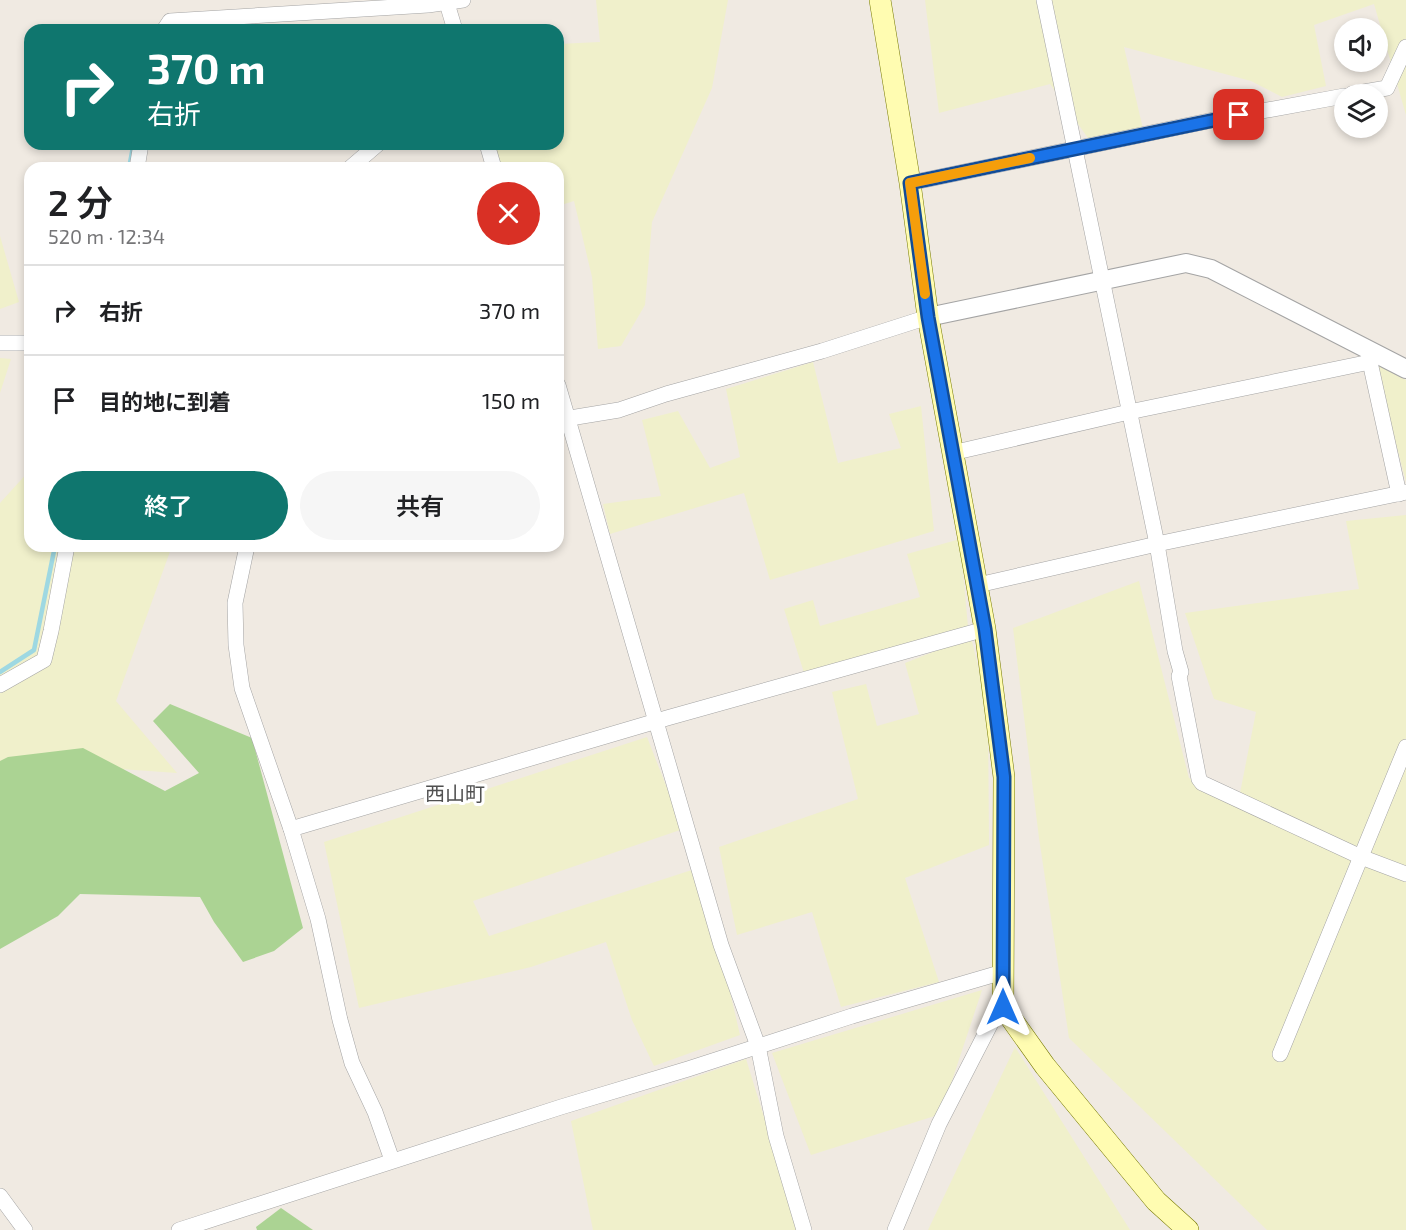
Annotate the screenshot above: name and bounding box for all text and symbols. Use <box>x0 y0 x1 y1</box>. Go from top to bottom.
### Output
map controls <box>1334 18 1388 138</box>
button: sound <box>1334 18 1388 72</box>
text: 370 m <box>147 42 266 92</box>
icon: right <box>48 48 126 126</box>
button: layers <box>1334 84 1388 138</box>
pin <box>1213 89 1264 140</box>
text: 右折 <box>147 97 201 129</box>
icon: arrive <box>1222 98 1255 131</box>
text: 2 分 <box>48 180 113 223</box>
button: close <box>477 182 540 245</box>
text: 520 m · 12:34 <box>48 224 165 248</box>
icon: right <box>48 294 81 327</box>
text: 370 m <box>479 297 540 323</box>
text: 右折 <box>99 298 143 324</box>
icon: arrive <box>48 384 81 417</box>
text: 150 m <box>482 387 540 413</box>
text: 目的地に到着 <box>99 388 231 414</box>
button: 終了 <box>48 471 288 540</box>
button: 共有 <box>300 471 540 540</box>
district label: 西山町 <box>425 781 485 805</box>
position arrow <box>971 975 1035 1039</box>

